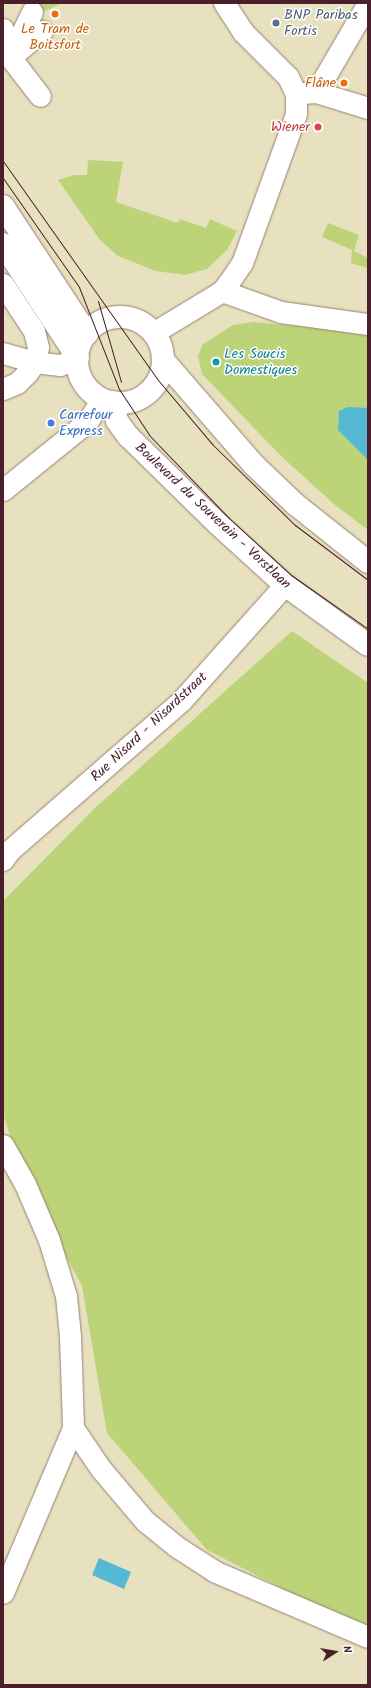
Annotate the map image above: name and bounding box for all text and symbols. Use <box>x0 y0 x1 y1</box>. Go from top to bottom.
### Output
place label: BNP Paribas Fortis <box>284 7 358 40</box>
marker: Le Tram de Boitsfort <box>50 9 60 19</box>
marker: BNP Paribas Fortis <box>271 18 281 28</box>
place label: Le Tram de Boitsfort <box>21 21 89 54</box>
place label: Flâne <box>305 75 336 91</box>
marker: Flâne <box>339 78 349 88</box>
place label: Wiener <box>271 119 310 135</box>
marker: Wiener <box>313 122 323 132</box>
place label: Les Soucis Domestiques <box>224 346 297 378</box>
marker: Les Soucis Domestiques <box>211 357 221 367</box>
place label: Carrefour Express <box>59 407 112 440</box>
marker: Carrefour Express <box>46 418 56 428</box>
street label: Boulevard du Souverain - Vorstlaan <box>132 439 294 593</box>
street label: Rue Nisard - Nisardstraat <box>87 669 211 785</box>
north arrow <box>315 1632 355 1672</box>
text: N <box>337 1644 356 1655</box>

